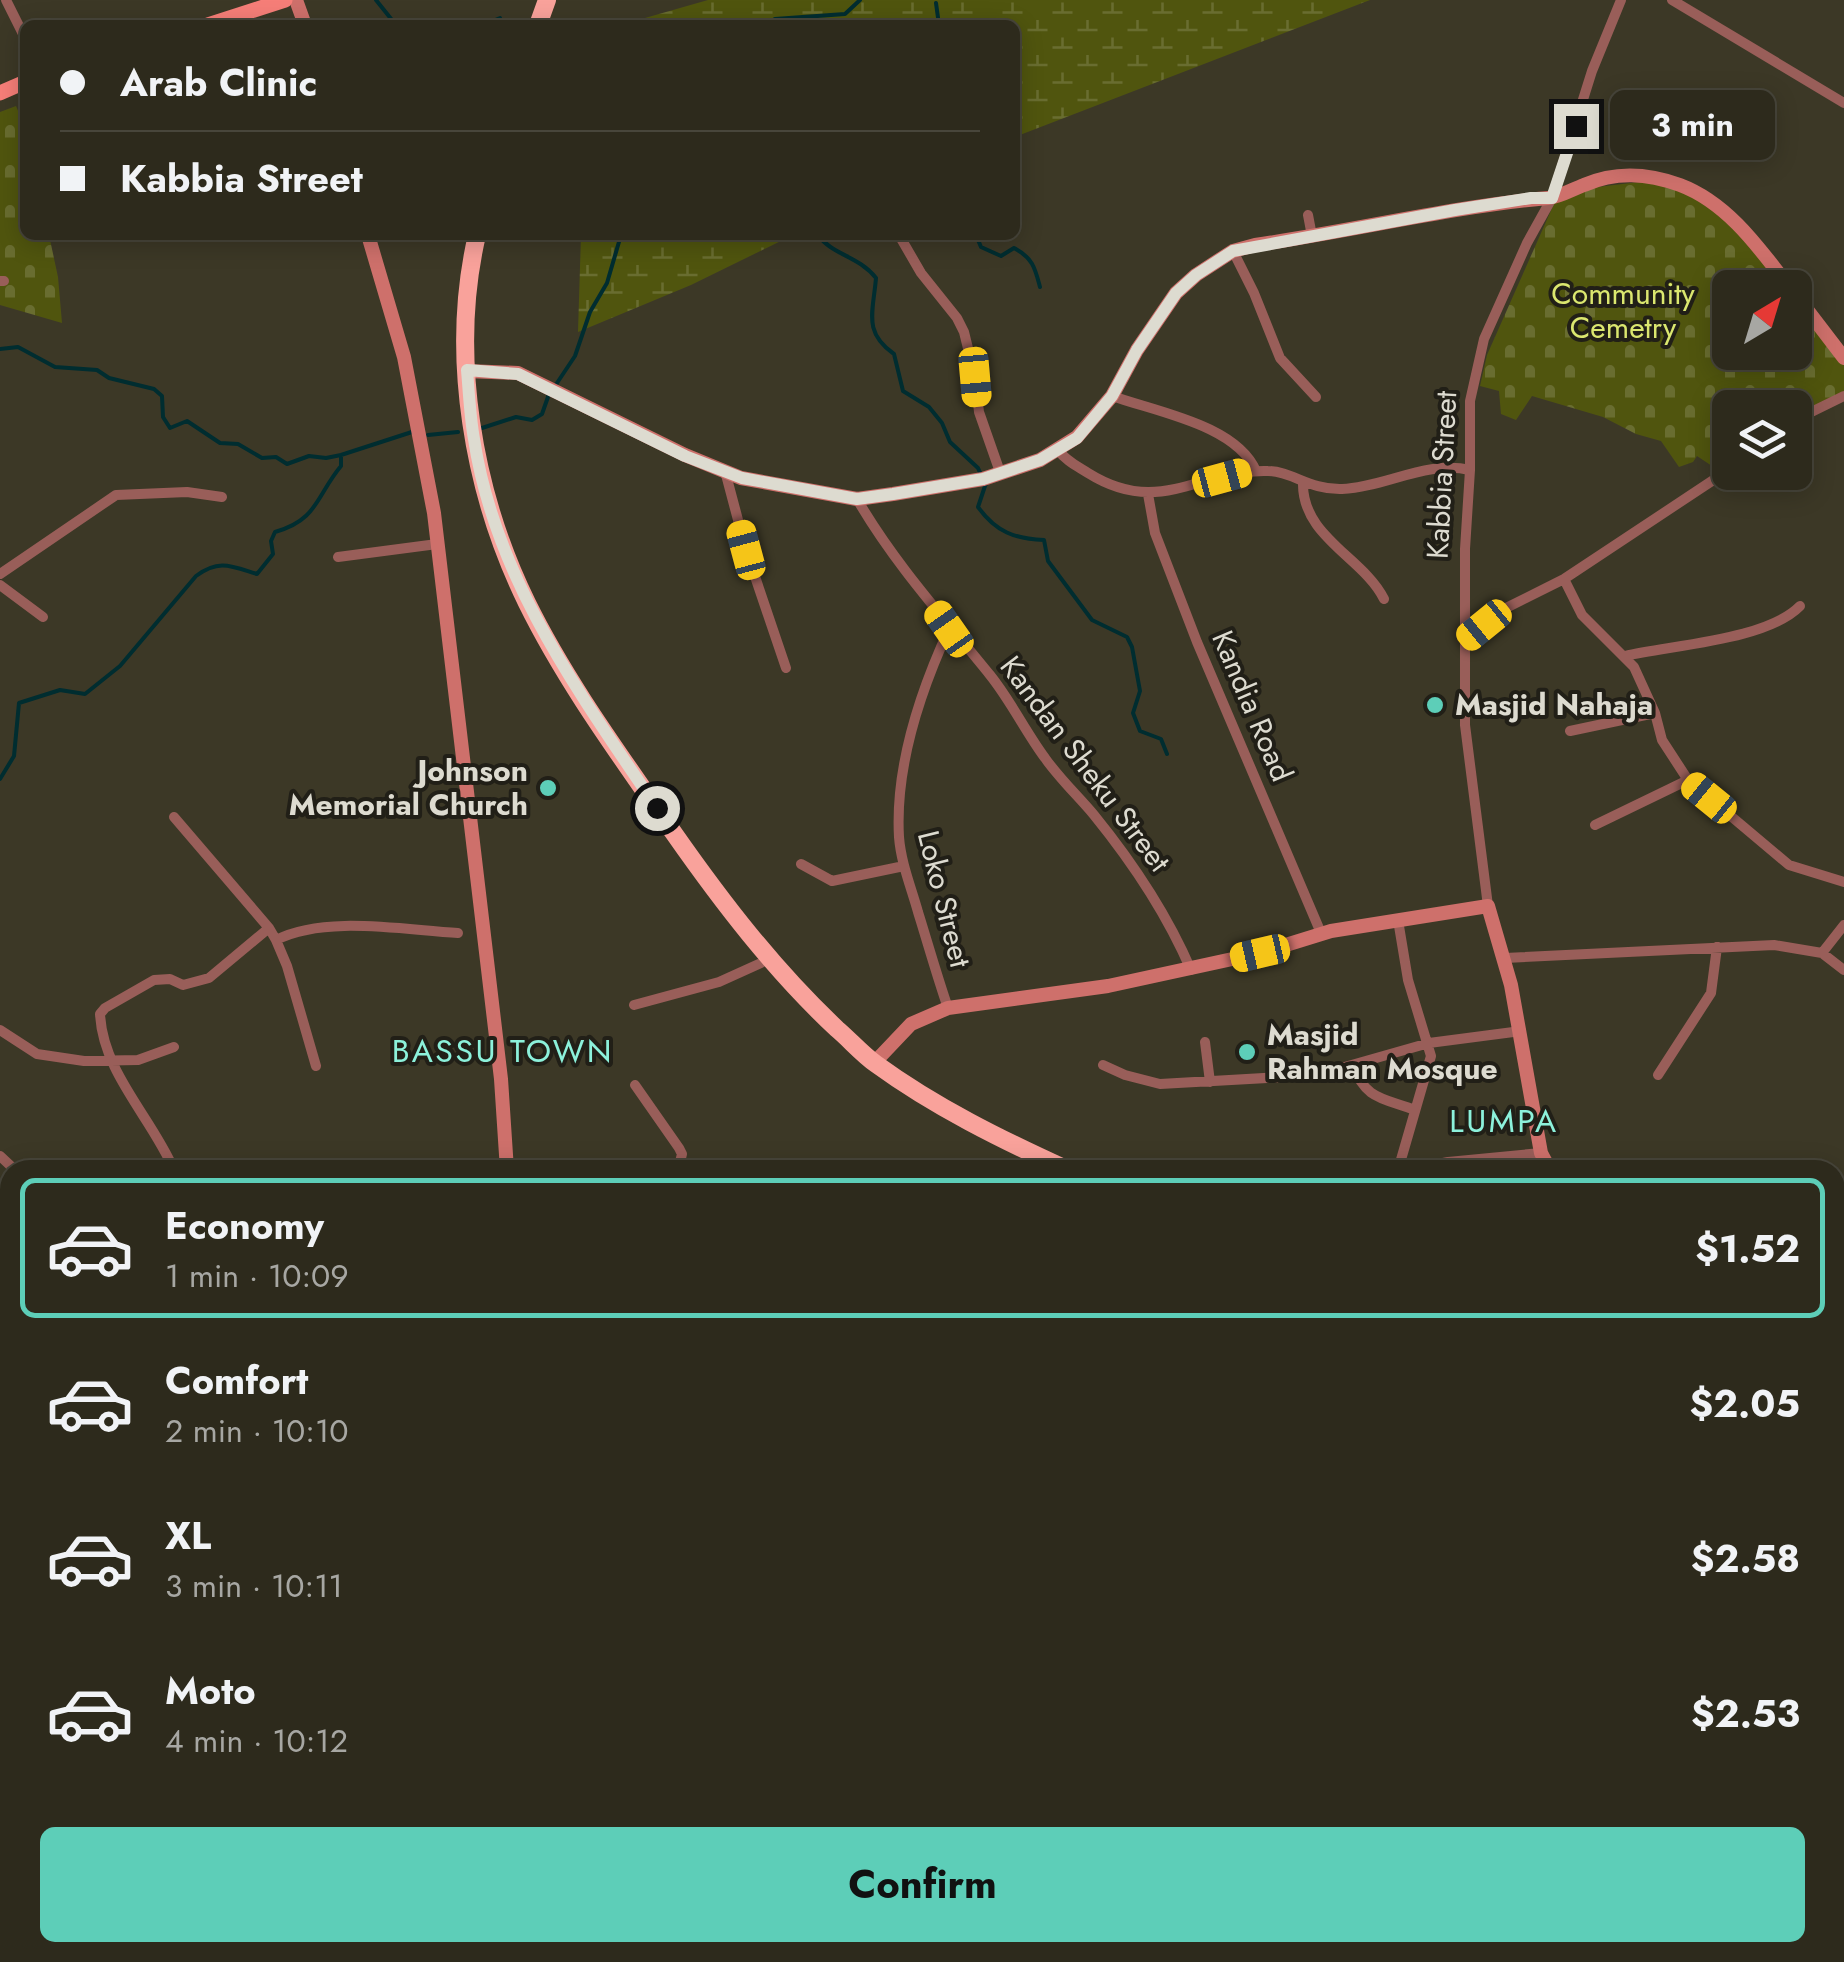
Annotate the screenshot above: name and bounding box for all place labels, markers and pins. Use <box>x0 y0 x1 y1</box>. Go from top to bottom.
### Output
place label: Masjid Nahaja <box>1455 683 1653 726</box>
marker: Masjid Nahaja <box>1424 694 1446 716</box>
place label: Johnson Memorial Church <box>289 749 528 826</box>
marker: Johnson Memorial Church <box>537 777 559 799</box>
place label: Masjid Rahman Mosque <box>1267 1013 1498 1090</box>
marker: Masjid Rahman Mosque <box>1236 1041 1258 1063</box>

